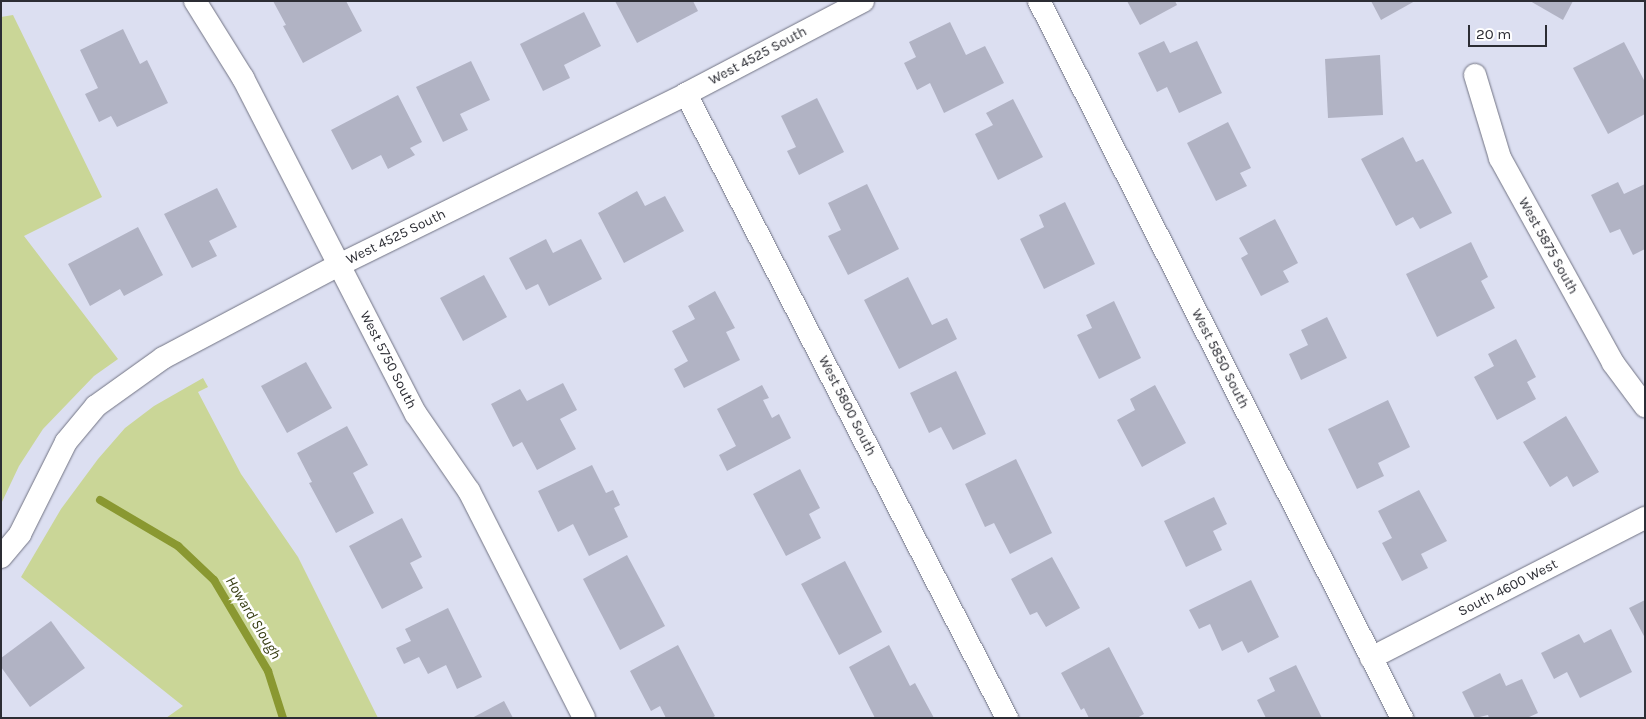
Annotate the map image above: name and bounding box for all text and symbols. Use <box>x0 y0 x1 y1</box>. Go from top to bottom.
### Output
scale bar <box>1471 15 1550 47</box>
street label: West 4525 South <box>706 23 810 89</box>
text: 20 m <box>1476 25 1511 43</box>
street label: West 5875 South <box>1515 195 1581 297</box>
street label: West 4525 South <box>344 206 448 268</box>
street label: West 5850 South <box>1188 306 1252 412</box>
street label: West 5750 South <box>356 308 420 412</box>
street label: West 5800 South <box>815 353 879 459</box>
street label: South 4600 West <box>1456 556 1560 620</box>
water label: Howard Slough <box>221 573 285 663</box>

